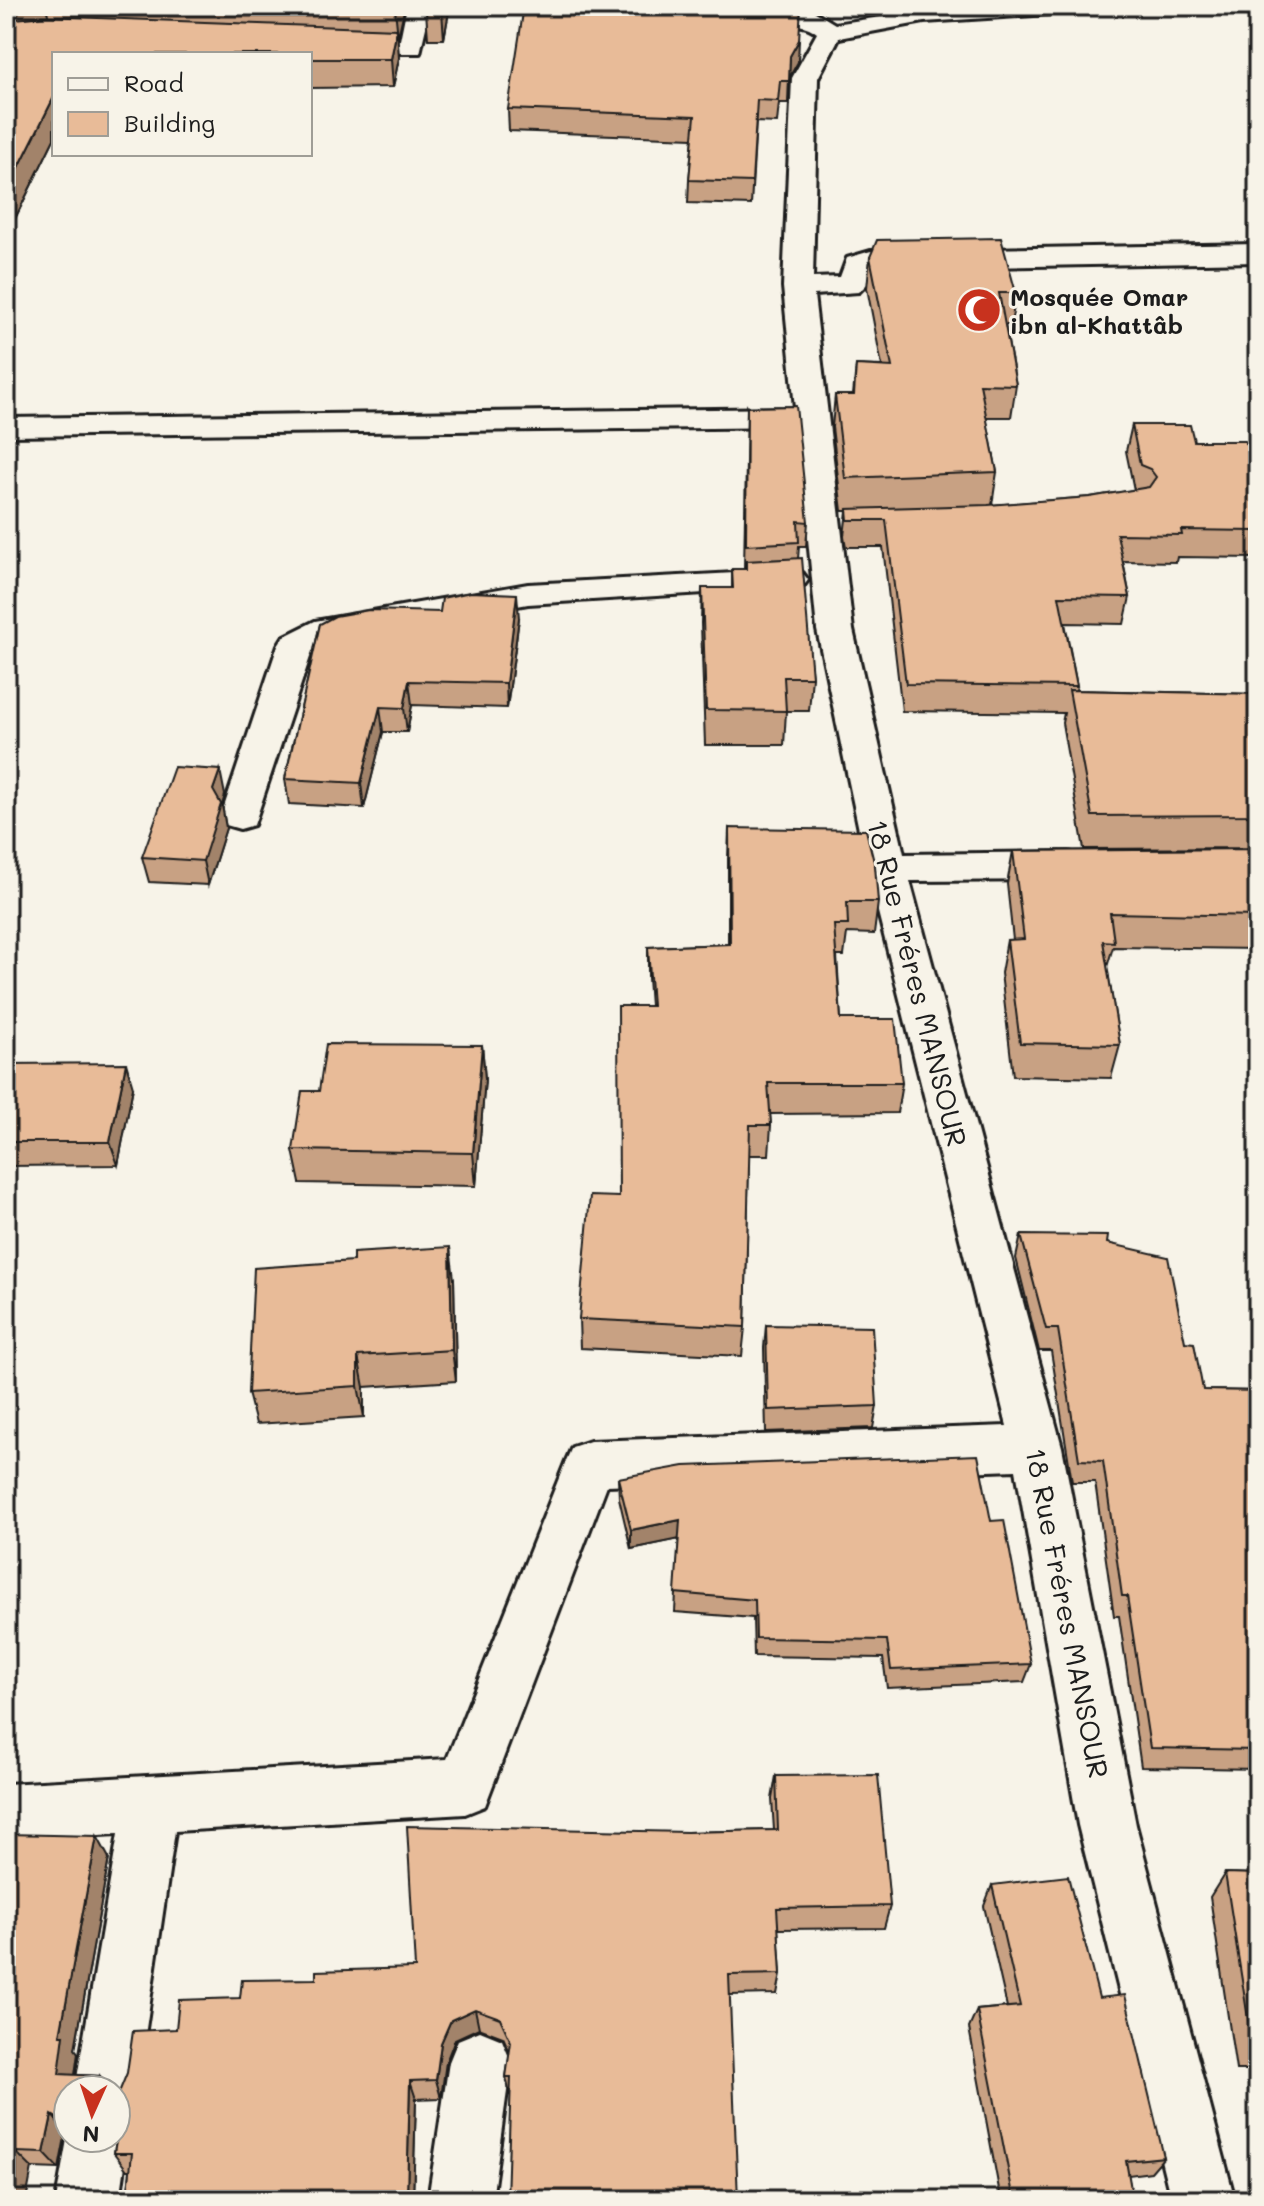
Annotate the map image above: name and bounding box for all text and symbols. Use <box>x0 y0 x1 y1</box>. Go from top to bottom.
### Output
legend <box>52 52 312 156</box>
text: Road <box>124 67 184 98</box>
text: Building <box>124 107 215 138</box>
place label: Mosquée Omar ibn al-Khattâb <box>1010 281 1188 340</box>
mosque icon: Mosquée Omar ibn al-Khattâb <box>955 286 1003 334</box>
street label: 18 Rue Fréres MANSOUR <box>860 816 976 1150</box>
street label: 18 Rue Fréres MANSOUR <box>1018 1445 1118 1781</box>
north arrow <box>52 2074 132 2154</box>
text: N <box>82 2120 100 2149</box>

